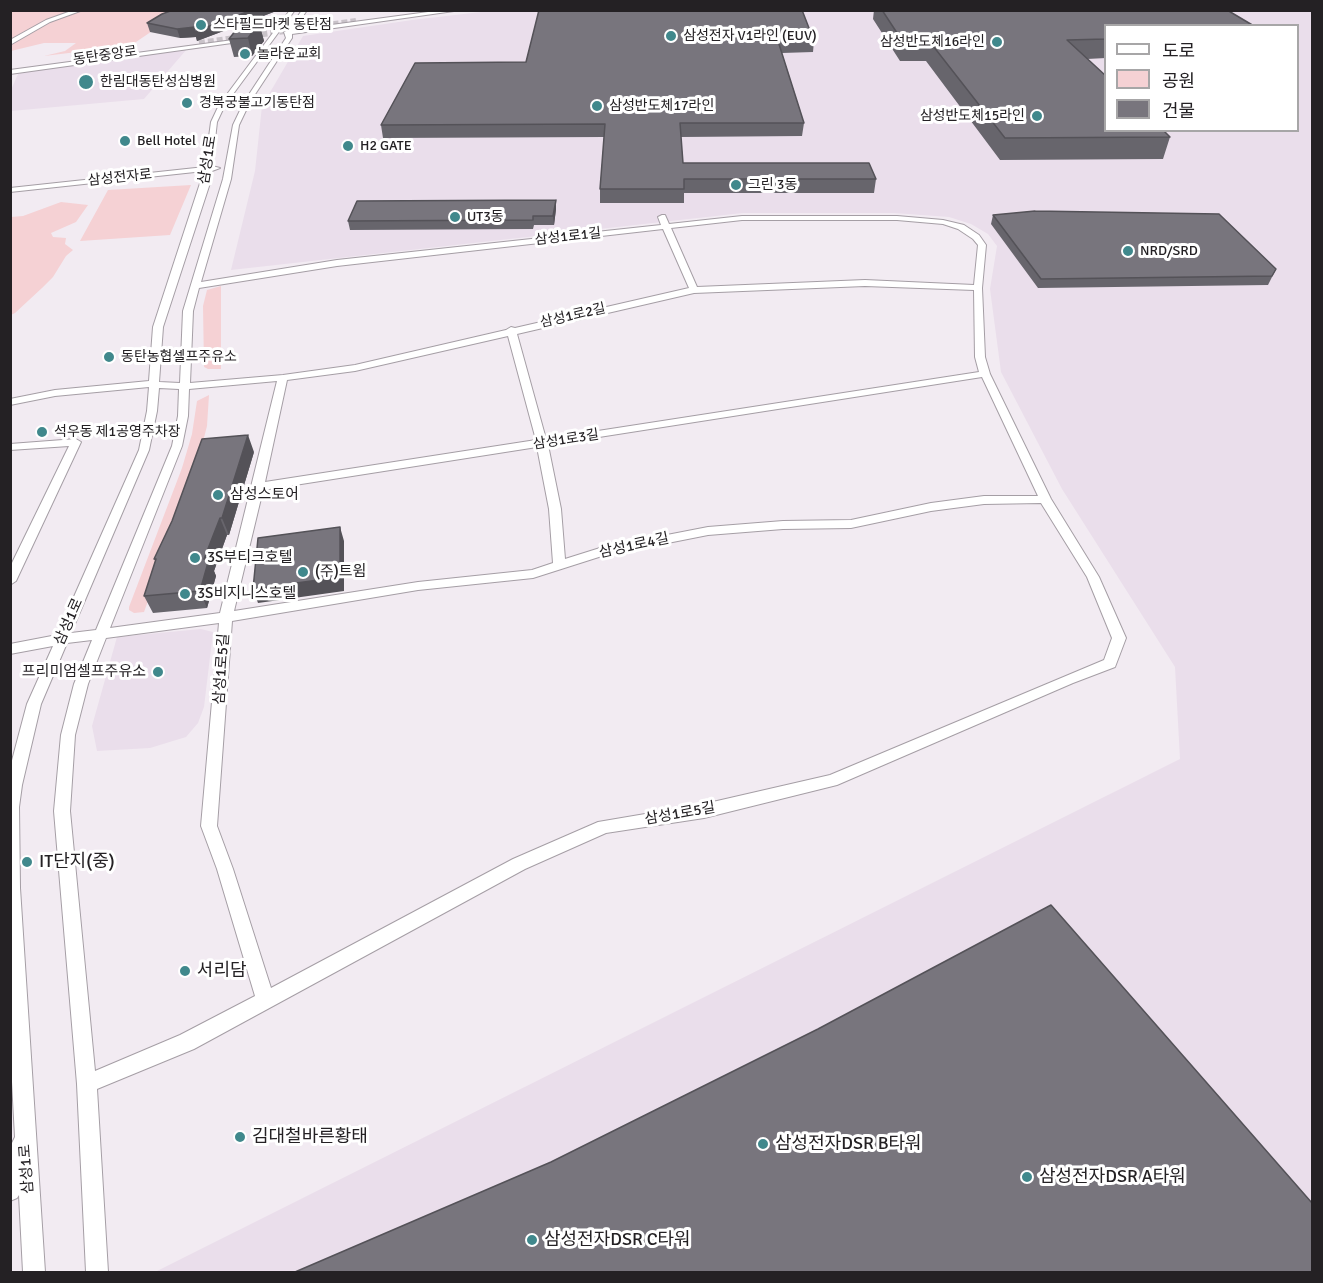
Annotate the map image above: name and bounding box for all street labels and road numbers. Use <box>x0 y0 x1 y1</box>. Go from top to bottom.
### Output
street label: 동탄중앙로 <box>72 43 138 69</box>
street label: 삼성1로 <box>195 134 221 186</box>
street label: 삼성전자로 <box>87 166 153 190</box>
street label: 삼성1로1길 <box>534 225 602 249</box>
street label: 삼성1로2길 <box>539 300 607 332</box>
street label: 삼성1로3길 <box>532 426 600 454</box>
street label: 삼성1로4길 <box>597 530 671 562</box>
street label: 삼성1로 <box>51 596 87 648</box>
street label: 삼성1로5길 <box>211 633 233 705</box>
street label: 삼성1로5길 <box>643 799 717 829</box>
street label: 삼성1로 <box>16 1144 38 1194</box>

